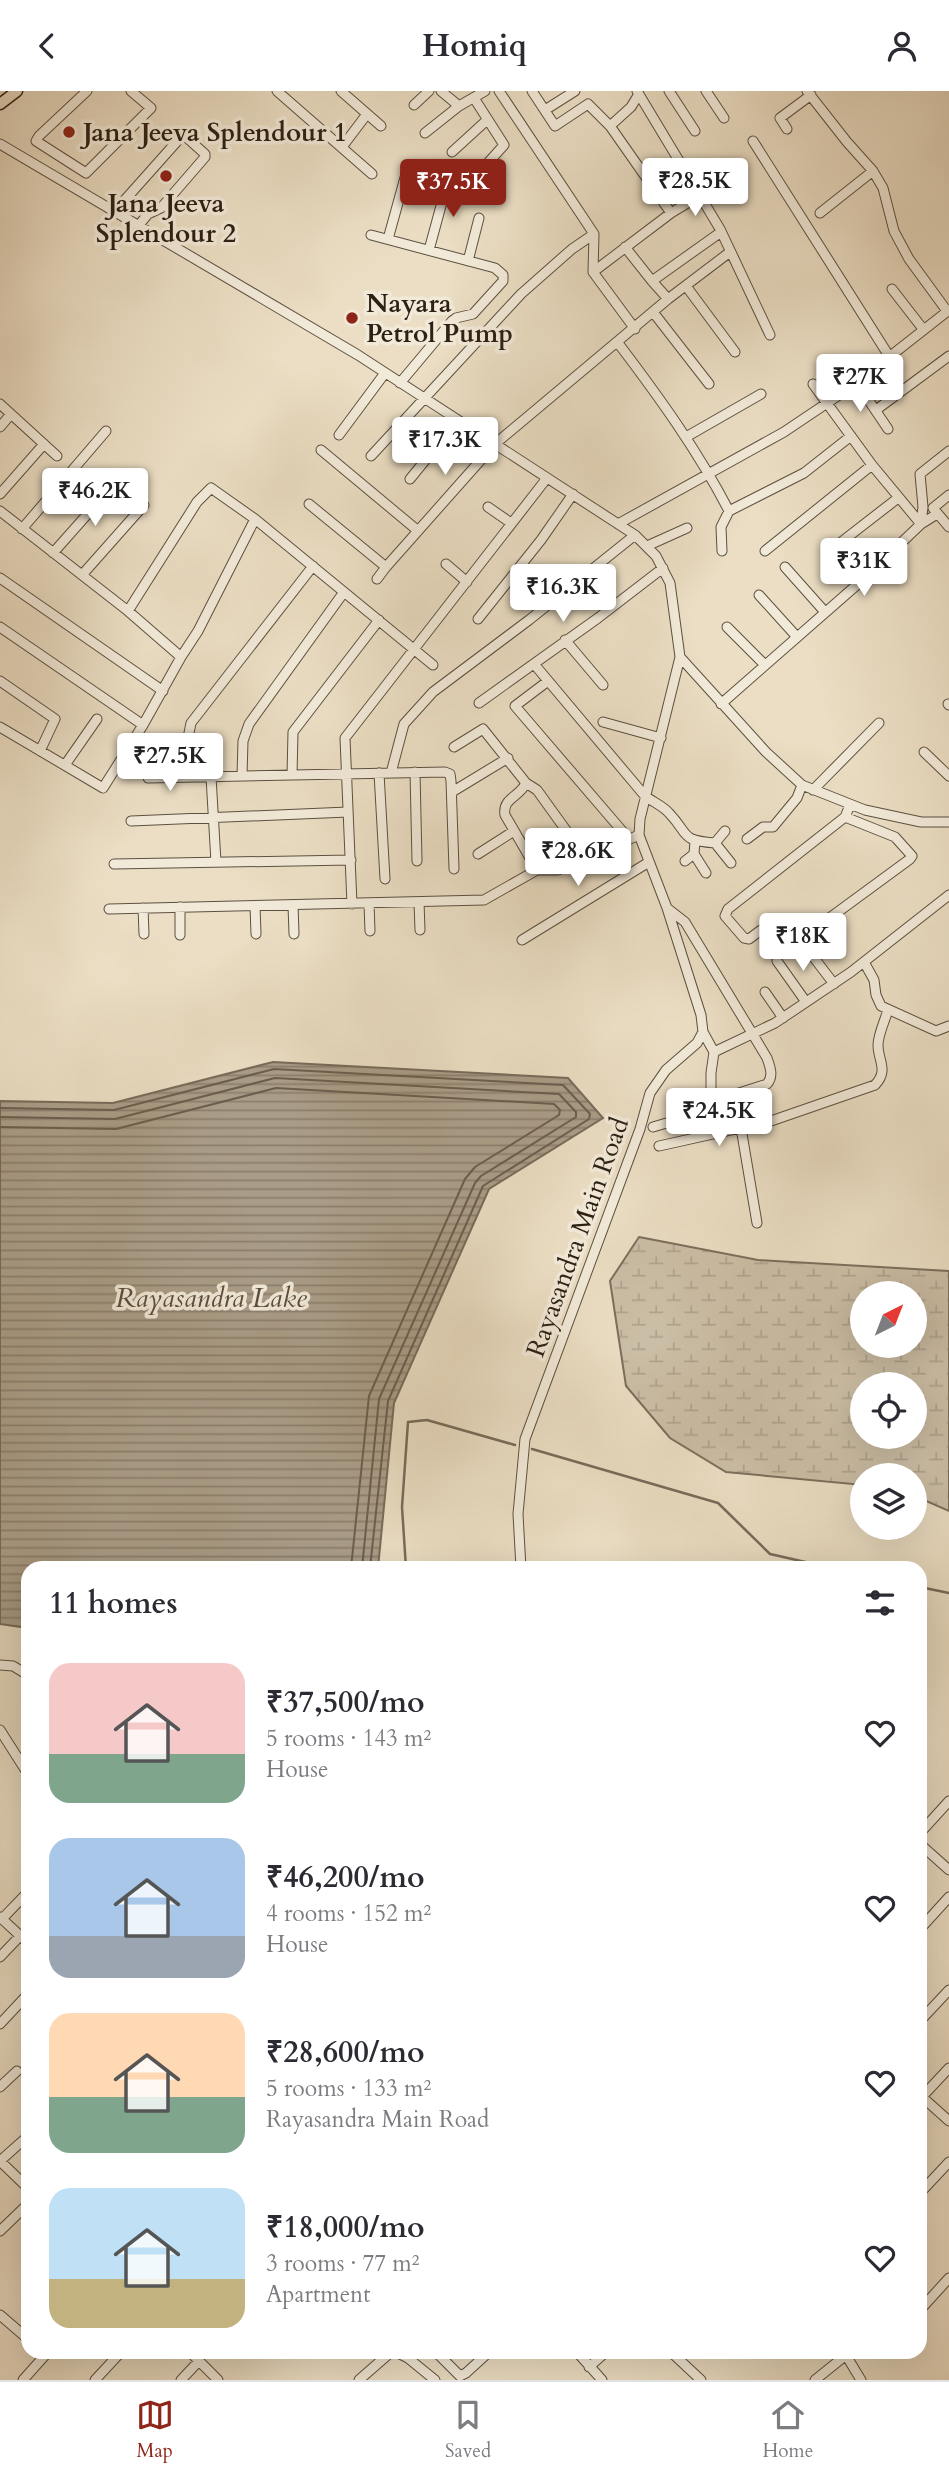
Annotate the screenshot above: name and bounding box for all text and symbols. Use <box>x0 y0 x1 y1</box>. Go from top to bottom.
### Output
text: Homiq <box>422 24 527 68</box>
icon: back <box>28 27 66 65</box>
icon: person <box>883 27 921 65</box>
place label: Jana Jeeva Splendour 1 <box>79 115 347 150</box>
marker: Jana Jeeva Splendour 1 <box>61 124 77 140</box>
pin: ₹37.5K <box>396 159 510 219</box>
pin: ₹28.5K <box>638 159 752 218</box>
text: ₹28.5K <box>658 165 732 196</box>
text: ₹37.5K <box>416 166 490 197</box>
marker: Jana Jeeva Splendour 2 <box>158 168 174 184</box>
place label: Jana Jeeva Splendour 2 <box>96 186 236 251</box>
place label: Nayara Petrol Pump <box>366 286 513 351</box>
marker: Nayara Petrol Pump <box>344 310 360 326</box>
pin: ₹27K <box>819 355 901 414</box>
text: ₹27K <box>832 361 888 392</box>
pin: ₹17.3K <box>388 417 502 477</box>
text: ₹17.3K <box>408 424 482 455</box>
pin: ₹46.2K <box>38 469 152 528</box>
text: ₹46.2K <box>58 475 132 506</box>
pin: ₹31K <box>823 539 905 598</box>
text: ₹31K <box>836 545 892 576</box>
pin: ₹16.3K <box>506 565 620 624</box>
text: ₹16.3K <box>526 571 600 602</box>
pin: ₹27.5K <box>113 733 227 793</box>
text: ₹27.5K <box>133 740 207 771</box>
pin: ₹28.6K <box>521 829 635 888</box>
text: ₹28.6K <box>541 835 615 866</box>
pin: ₹18K <box>762 913 844 973</box>
text: ₹18K <box>775 920 831 951</box>
pin: ₹24.5K <box>662 1089 776 1148</box>
text: ₹24.5K <box>682 1095 756 1126</box>
street label: Rayasandra Main Road <box>518 1112 637 1362</box>
water label: Rayasandra Lake <box>115 1279 307 1317</box>
north arrow <box>850 1281 928 1358</box>
map controls <box>850 1281 927 1540</box>
button: locate <box>850 1372 927 1449</box>
button: layers <box>850 1463 927 1540</box>
text: 11 homes <box>49 1583 178 1624</box>
icon: filters <box>861 1584 899 1622</box>
text: ₹37,500/mo <box>266 1682 425 1723</box>
icon: home <box>105 1691 189 1775</box>
icon: heart <box>861 1714 899 1752</box>
text: 5 rooms · 143 m² <box>266 1723 431 1754</box>
text: House <box>266 1754 328 1785</box>
text: ₹46,200/mo <box>266 1857 425 1898</box>
icon: home <box>105 1866 189 1950</box>
icon: heart <box>861 1889 899 1927</box>
text: 4 rooms · 152 m² <box>266 1898 431 1929</box>
text: House <box>266 1929 328 1960</box>
text: ₹28,600/mo <box>266 2032 425 2073</box>
icon: home <box>105 2041 189 2125</box>
icon: heart <box>861 2064 899 2102</box>
text: 5 rooms · 133 m² <box>266 2073 431 2104</box>
text: Rayasandra Main Road <box>266 2104 489 2135</box>
text: ₹18,000/mo <box>266 2207 425 2248</box>
icon: home <box>105 2216 189 2300</box>
icon: heart <box>861 2239 899 2277</box>
text: 3 rooms · 77 m² <box>266 2248 419 2279</box>
text: Apartment <box>266 2279 370 2310</box>
tab: Map <box>136 2396 174 2464</box>
tab: Saved <box>445 2396 491 2464</box>
tab: Home <box>762 2396 813 2464</box>

